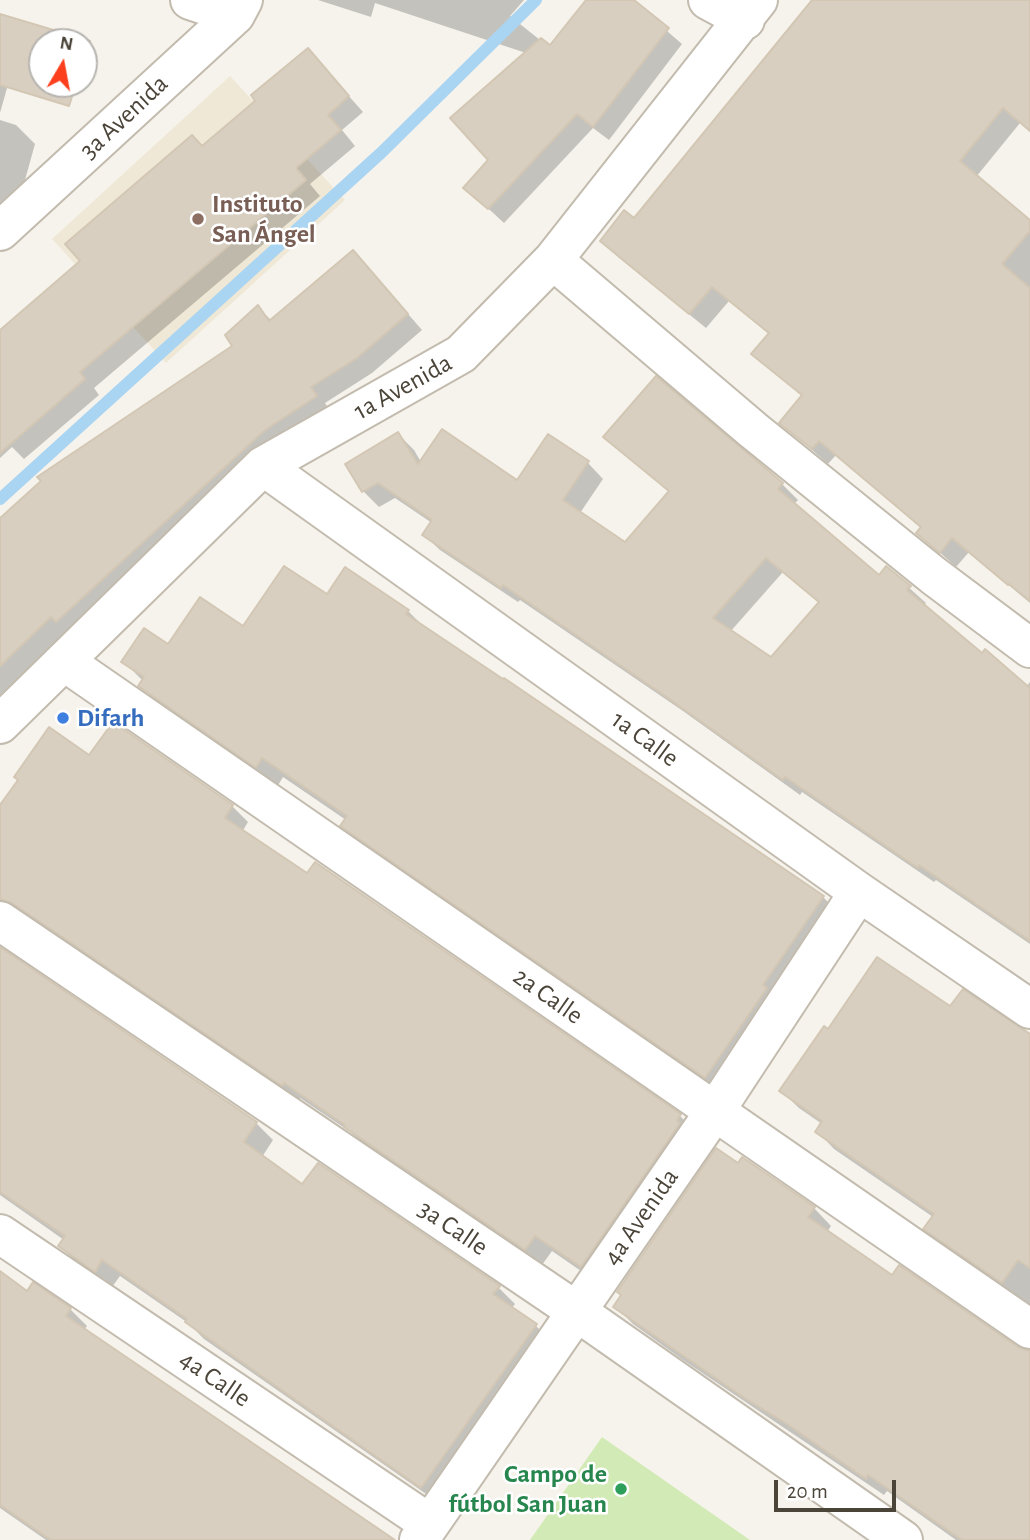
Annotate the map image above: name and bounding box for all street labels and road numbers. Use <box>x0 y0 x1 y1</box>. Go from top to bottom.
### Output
street label: 3a Avenida <box>73 68 175 166</box>
street label: 1a Avenida <box>348 347 458 427</box>
street label: 1a Calle <box>605 704 685 774</box>
street label: 2a Calle <box>507 961 589 1031</box>
street label: 4a Avenida <box>596 1163 686 1271</box>
street label: 3a Calle <box>412 1193 494 1263</box>
street label: 4a Calle <box>173 1344 257 1414</box>

